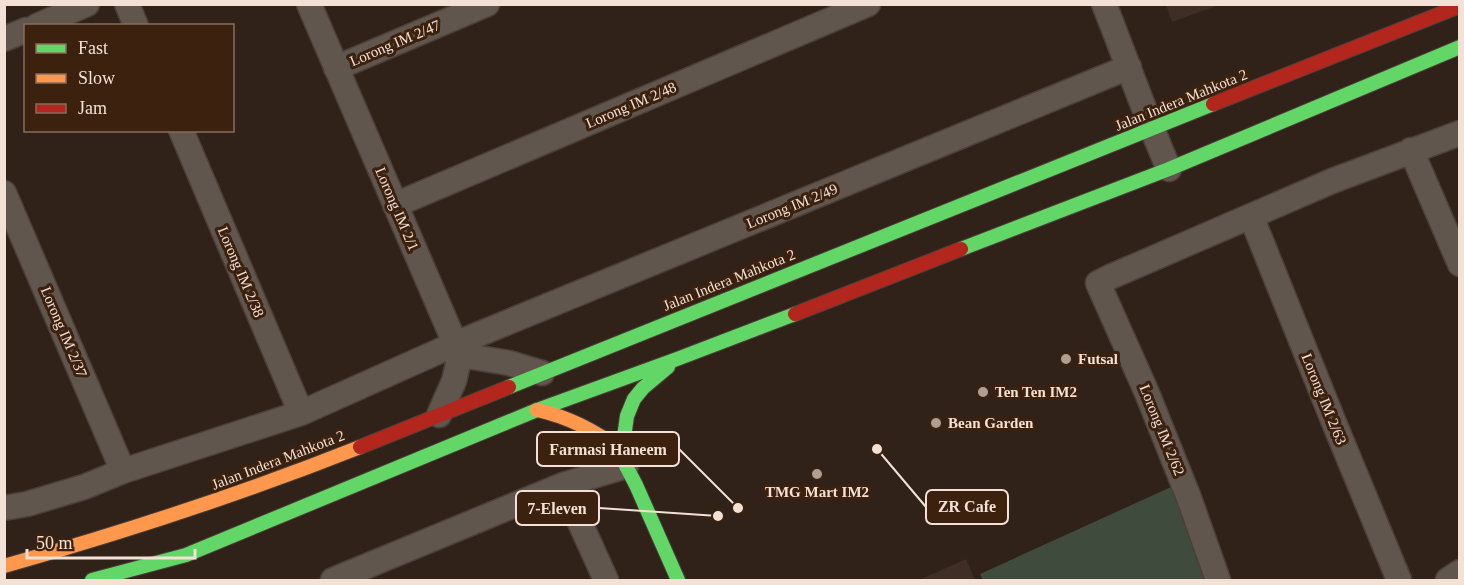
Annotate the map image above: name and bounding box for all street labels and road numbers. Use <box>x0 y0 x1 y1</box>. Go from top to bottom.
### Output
street label: Lorong IM 2/47 <box>347 17 443 69</box>
street label: Jalan Indera Mahkota 2 <box>1113 66 1249 134</box>
street label: Lorong IM 2/48 <box>583 79 679 131</box>
street label: Lorong IM 2/1 <box>372 165 422 253</box>
street label: Lorong IM 2/49 <box>744 180 840 232</box>
street label: Lorong IM 2/38 <box>215 224 267 320</box>
street label: Jalan Indera Mahkota 2 <box>661 246 797 314</box>
street label: Lorong IM 2/37 <box>38 284 90 380</box>
street label: Lorong IM 2/63 <box>1298 351 1350 447</box>
street label: Lorong IM 2/62 <box>1136 382 1188 478</box>
street label: Jalan Indera Mahkota 2 <box>209 427 347 493</box>

